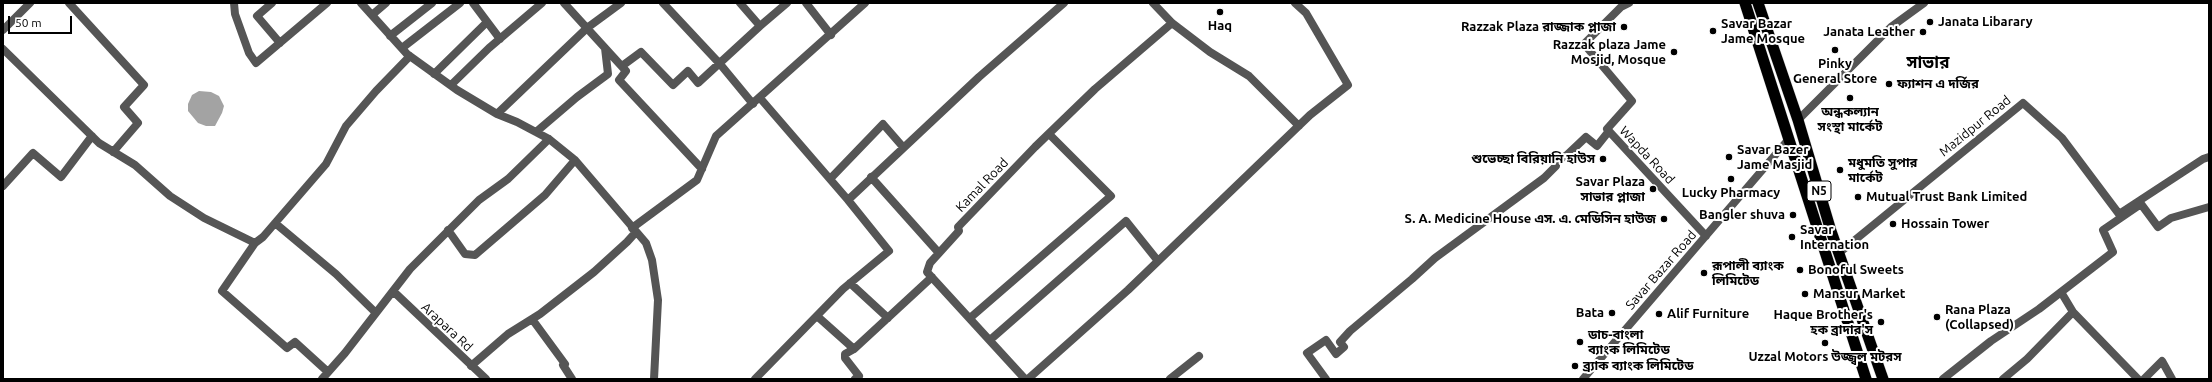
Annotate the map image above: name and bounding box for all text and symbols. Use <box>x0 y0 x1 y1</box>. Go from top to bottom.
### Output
marker: Haq <box>1215 7 1225 17</box>
scale bar <box>10 8 74 34</box>
place label: Janata Libarary <box>1938 14 2033 30</box>
text: 50 m <box>15 16 42 29</box>
place label: Savar Bazar Jame Mosque <box>1721 16 1805 47</box>
marker: Janata Libarary <box>1925 17 1935 27</box>
place label: Haq <box>1208 18 1232 34</box>
place label: Razzak Plaza রাজ্জাক প্লাজা <box>1461 19 1616 35</box>
marker: Razzak Plaza রাজ্জাক প্লাজা <box>1619 22 1629 32</box>
place label: Janata Leather <box>1823 24 1915 40</box>
marker: Savar Bazar Jame Mosque <box>1708 26 1718 36</box>
marker: Janata Leather <box>1918 27 1928 37</box>
place label: Razzak plaza Jame Mosjid, Mosque <box>1553 37 1666 68</box>
marker: Pinky General Store <box>1830 45 1840 55</box>
marker: Razzak plaza Jame Mosjid, Mosque <box>1669 47 1679 57</box>
district label: সাভার <box>1907 52 1949 72</box>
place label: Pinky General Store <box>1793 56 1877 87</box>
place label: ফ্যাশন এ দর্জির <box>1897 76 1979 92</box>
marker: ফ্যাশন এ দর্জির <box>1884 79 1894 89</box>
street label: Mazidpur Road <box>1936 92 2014 160</box>
marker: অন্ধকল্যান সংস্থা মার্কেট <box>1845 93 1855 103</box>
place label: অন্ধকল্যান সংস্থা মার্কেট <box>1818 104 1882 135</box>
street label: Wapda Road <box>1616 123 1678 187</box>
place label: Savar Bazer Jame Masjid <box>1737 142 1812 173</box>
place label: শুভেচ্ছা বিরিয়ানি হাউস <box>1471 151 1595 167</box>
marker: Savar Bazer Jame Masjid <box>1724 152 1734 162</box>
marker: শুভেচ্ছা বিরিয়ানি হাউস <box>1598 154 1608 164</box>
street label: Kamal Road <box>952 155 1012 215</box>
place label: মধুমতি সুপার মার্কেট <box>1848 155 1917 186</box>
marker: মধুমতি সুপার মার্কেট <box>1835 165 1845 175</box>
place label: Savar Plaza সাভার প্লাজা <box>1576 174 1645 205</box>
marker: Lucky Pharmacy <box>1726 174 1736 184</box>
road number: N5 <box>1807 181 1831 201</box>
marker: Savar Plaza সাভার প্লাজা <box>1648 184 1658 194</box>
place label: Lucky Pharmacy <box>1682 185 1780 201</box>
place label: Mutual Trust Bank Limited <box>1866 189 2027 205</box>
marker: Mutual Trust Bank Limited <box>1853 192 1863 202</box>
place label: Bangler shuva <box>1699 207 1785 223</box>
marker: Bangler shuva <box>1788 210 1798 220</box>
place label: S. A. Medicine House এস. এ. মেডিসিন হাউজ <box>1405 211 1656 227</box>
marker: S. A. Medicine House এস. এ. মেডিসিন হাউজ <box>1659 214 1669 224</box>
place label: Hossain Tower <box>1901 216 1989 232</box>
marker: Hossain Tower <box>1888 219 1898 229</box>
place label: Savar Internation <box>1800 222 1869 253</box>
street label: Savar Bazar Road <box>1622 227 1700 313</box>
marker: Savar Internation <box>1787 232 1797 242</box>
place label: রূপালী ব্যাংক লিমিটেড <box>1712 258 1784 289</box>
place label: Bonoful Sweets <box>1808 262 1904 278</box>
marker: Bonoful Sweets <box>1795 265 1805 275</box>
marker: রূপালী ব্যাংক লিমিটেড <box>1699 268 1709 278</box>
place label: Mansur Market <box>1813 286 1905 302</box>
marker: Mansur Market <box>1800 289 1810 299</box>
street label: Arapara Rd <box>418 299 476 355</box>
place label: Rana Plaza (Collapsed) <box>1945 302 2014 333</box>
place label: Bata <box>1576 305 1604 321</box>
place label: Alif Furniture <box>1667 306 1749 322</box>
place label: Haque Brother's হক ব্রাদার'স <box>1773 307 1873 338</box>
marker: Bata <box>1607 308 1617 318</box>
marker: Alif Furniture <box>1654 309 1664 319</box>
marker: Rana Plaza (Collapsed) <box>1932 312 1942 322</box>
marker: Haque Brother's হক ব্রাদার'স <box>1876 317 1886 327</box>
place label: ডাচ-বাংলা ব্যাংক লিমিটেড <box>1588 327 1670 358</box>
marker: ডাচ-বাংলা ব্যাংক লিমিটেড <box>1575 337 1585 347</box>
marker: Uzzal Motors উজ্জ্বল মটরস <box>1820 338 1830 348</box>
place label: Uzzal Motors উজ্জ্বল মটরস <box>1748 349 1902 365</box>
place label: ব্র্যাক ব্যাংক লিমিটেড <box>1583 358 1693 374</box>
marker: ব্র্যাক ব্যাংক লিমিটেড <box>1570 361 1580 371</box>

